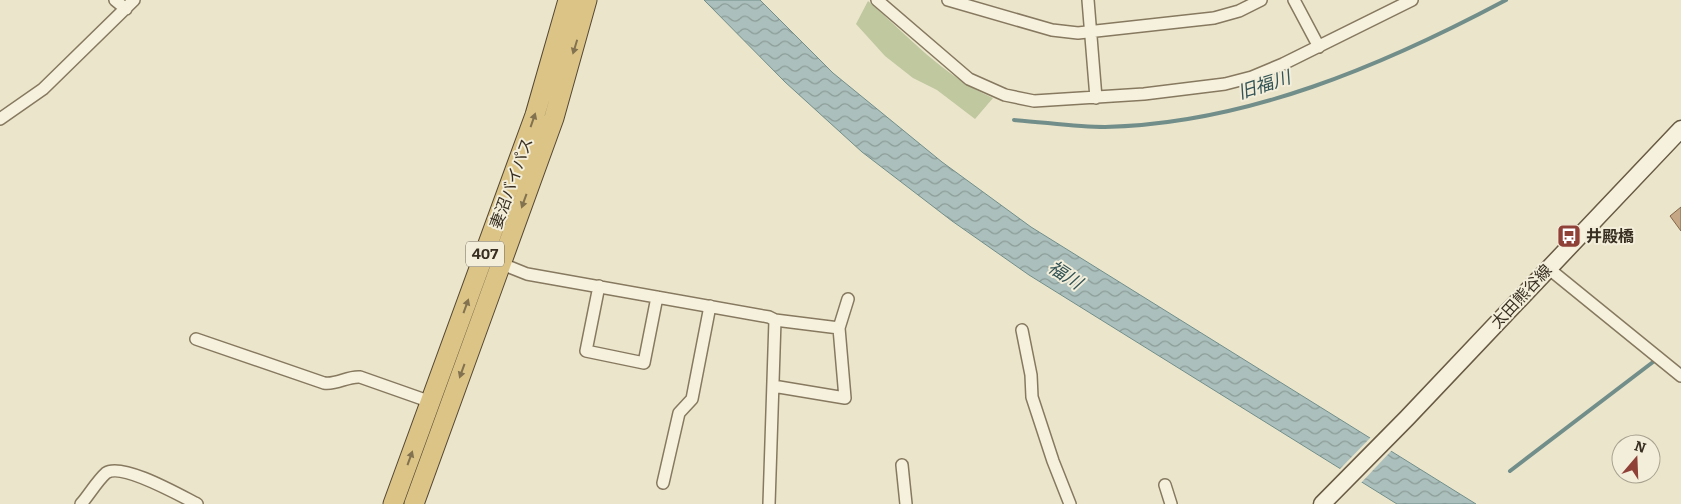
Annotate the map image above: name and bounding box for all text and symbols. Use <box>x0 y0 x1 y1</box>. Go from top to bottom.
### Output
one-way arrow <box>570 40 578 55</box>
water label: 旧福川 <box>1235 66 1295 104</box>
one-way arrow <box>529 112 537 127</box>
street label: 妻沼バイパス <box>486 135 537 231</box>
one-way arrow <box>520 194 527 209</box>
bus stop icon: 井殿橋 <box>1556 223 1582 249</box>
place label: 井殿橋 <box>1586 227 1634 246</box>
road number: 407 <box>466 242 504 266</box>
water label: 福川 <box>1044 256 1088 295</box>
street label: 太田熊谷線 <box>1487 261 1556 332</box>
one-way arrow <box>462 298 470 313</box>
one-way arrow <box>458 363 465 378</box>
north arrow <box>1611 434 1661 484</box>
text: N <box>1632 437 1648 457</box>
one-way arrow <box>406 450 414 465</box>

